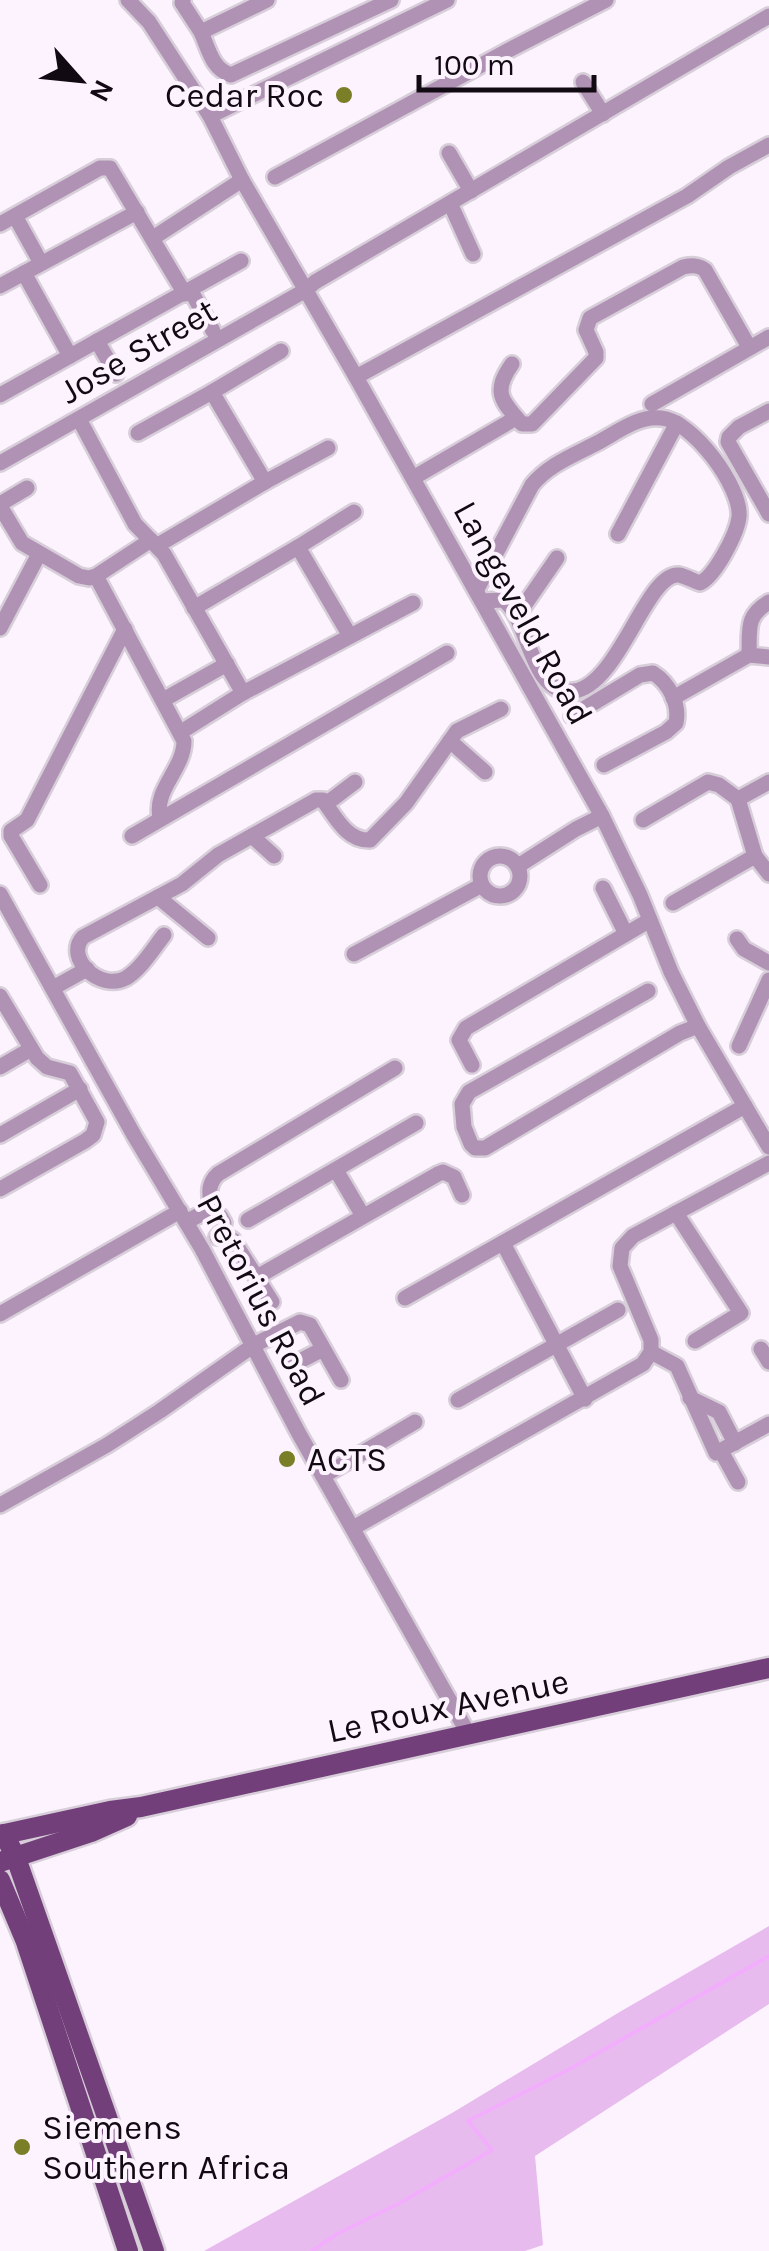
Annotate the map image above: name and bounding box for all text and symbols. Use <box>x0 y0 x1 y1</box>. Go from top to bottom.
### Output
north arrow <box>30 30 130 130</box>
scale bar <box>419 30 594 92</box>
text: 100 m <box>434 47 515 83</box>
text: N <box>83 75 121 108</box>
place label: Cedar Roc <box>165 75 324 116</box>
marker: Cedar Roc <box>333 84 355 106</box>
street label: Jose Street <box>52 290 224 412</box>
street label: Langeveld Road <box>445 494 601 732</box>
street label: Pretorius Road <box>188 1187 334 1413</box>
place label: ACTS <box>307 1439 387 1480</box>
marker: ACTS <box>276 1448 298 1470</box>
street label: Le Roux Avenue <box>324 1660 572 1752</box>
place label: Siemens Southern Africa <box>42 2107 290 2188</box>
marker: Siemens Southern Africa <box>11 2136 33 2158</box>

